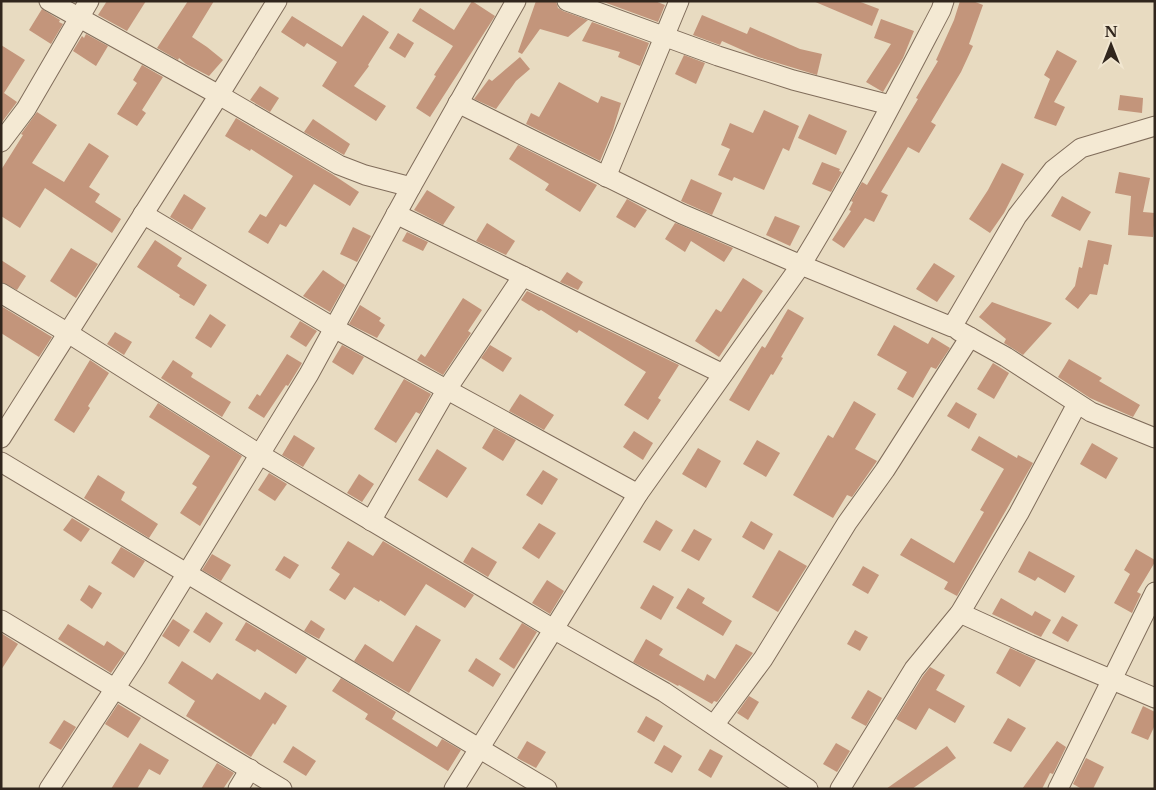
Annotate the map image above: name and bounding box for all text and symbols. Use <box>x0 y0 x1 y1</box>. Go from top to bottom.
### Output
north arrow <box>1086 20 1136 70</box>
text: N <box>1104 23 1118 41</box>

